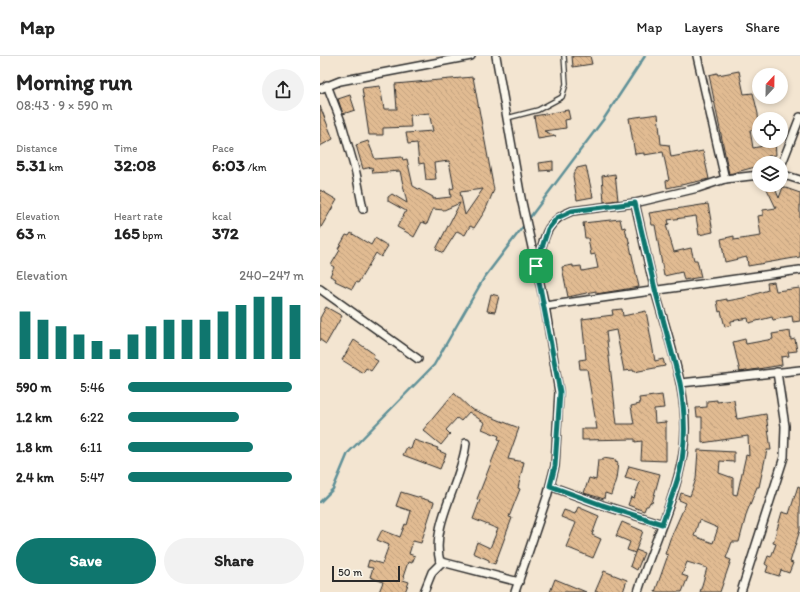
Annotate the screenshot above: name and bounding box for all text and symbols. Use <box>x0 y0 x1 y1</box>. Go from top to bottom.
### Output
text: Map <box>20 16 55 39</box>
text: Map <box>637 19 662 36</box>
text: Layers <box>684 19 723 36</box>
text: Share <box>745 19 780 36</box>
north arrow <box>752 68 788 104</box>
map controls <box>752 68 788 192</box>
text: Morning run <box>16 69 132 96</box>
button: share <box>262 69 304 111</box>
text: 08:43 · 9 × 590 m <box>16 98 113 113</box>
button: locate <box>752 112 788 148</box>
text: Distance <box>16 142 57 155</box>
text: Time <box>114 142 137 155</box>
text: Pace <box>212 142 234 155</box>
text: 5.31 <box>16 155 46 175</box>
text: 32:08 <box>114 155 156 175</box>
text: 6:03 <box>212 155 245 175</box>
button: layers <box>752 156 788 192</box>
text: km <box>46 161 63 174</box>
text: /km <box>245 161 267 174</box>
text: Elevation <box>16 210 60 223</box>
text: Heart rate <box>114 210 163 223</box>
text: kcal <box>212 210 232 223</box>
text: 63 <box>16 223 34 243</box>
text: 165 <box>114 223 140 243</box>
text: 372 <box>212 223 239 243</box>
text: m <box>34 229 46 242</box>
text: bpm <box>140 229 163 242</box>
pin <box>519 249 553 283</box>
icon: arrive <box>525 255 547 277</box>
text: Elevation <box>16 268 68 283</box>
text: 240–247 m <box>239 268 304 283</box>
text: 590 m <box>16 380 52 395</box>
text: 5:46 <box>80 380 105 395</box>
text: 1.2 km <box>16 410 52 425</box>
text: 6:22 <box>80 410 104 425</box>
text: 1.8 km <box>16 440 52 455</box>
text: 6:11 <box>80 440 102 455</box>
text: 2.4 km <box>16 470 54 485</box>
text: 5:47 <box>80 470 104 485</box>
button: Save <box>16 538 156 584</box>
button: Share <box>164 538 304 584</box>
scale bar <box>332 564 400 583</box>
text: 50 m <box>338 566 362 579</box>

